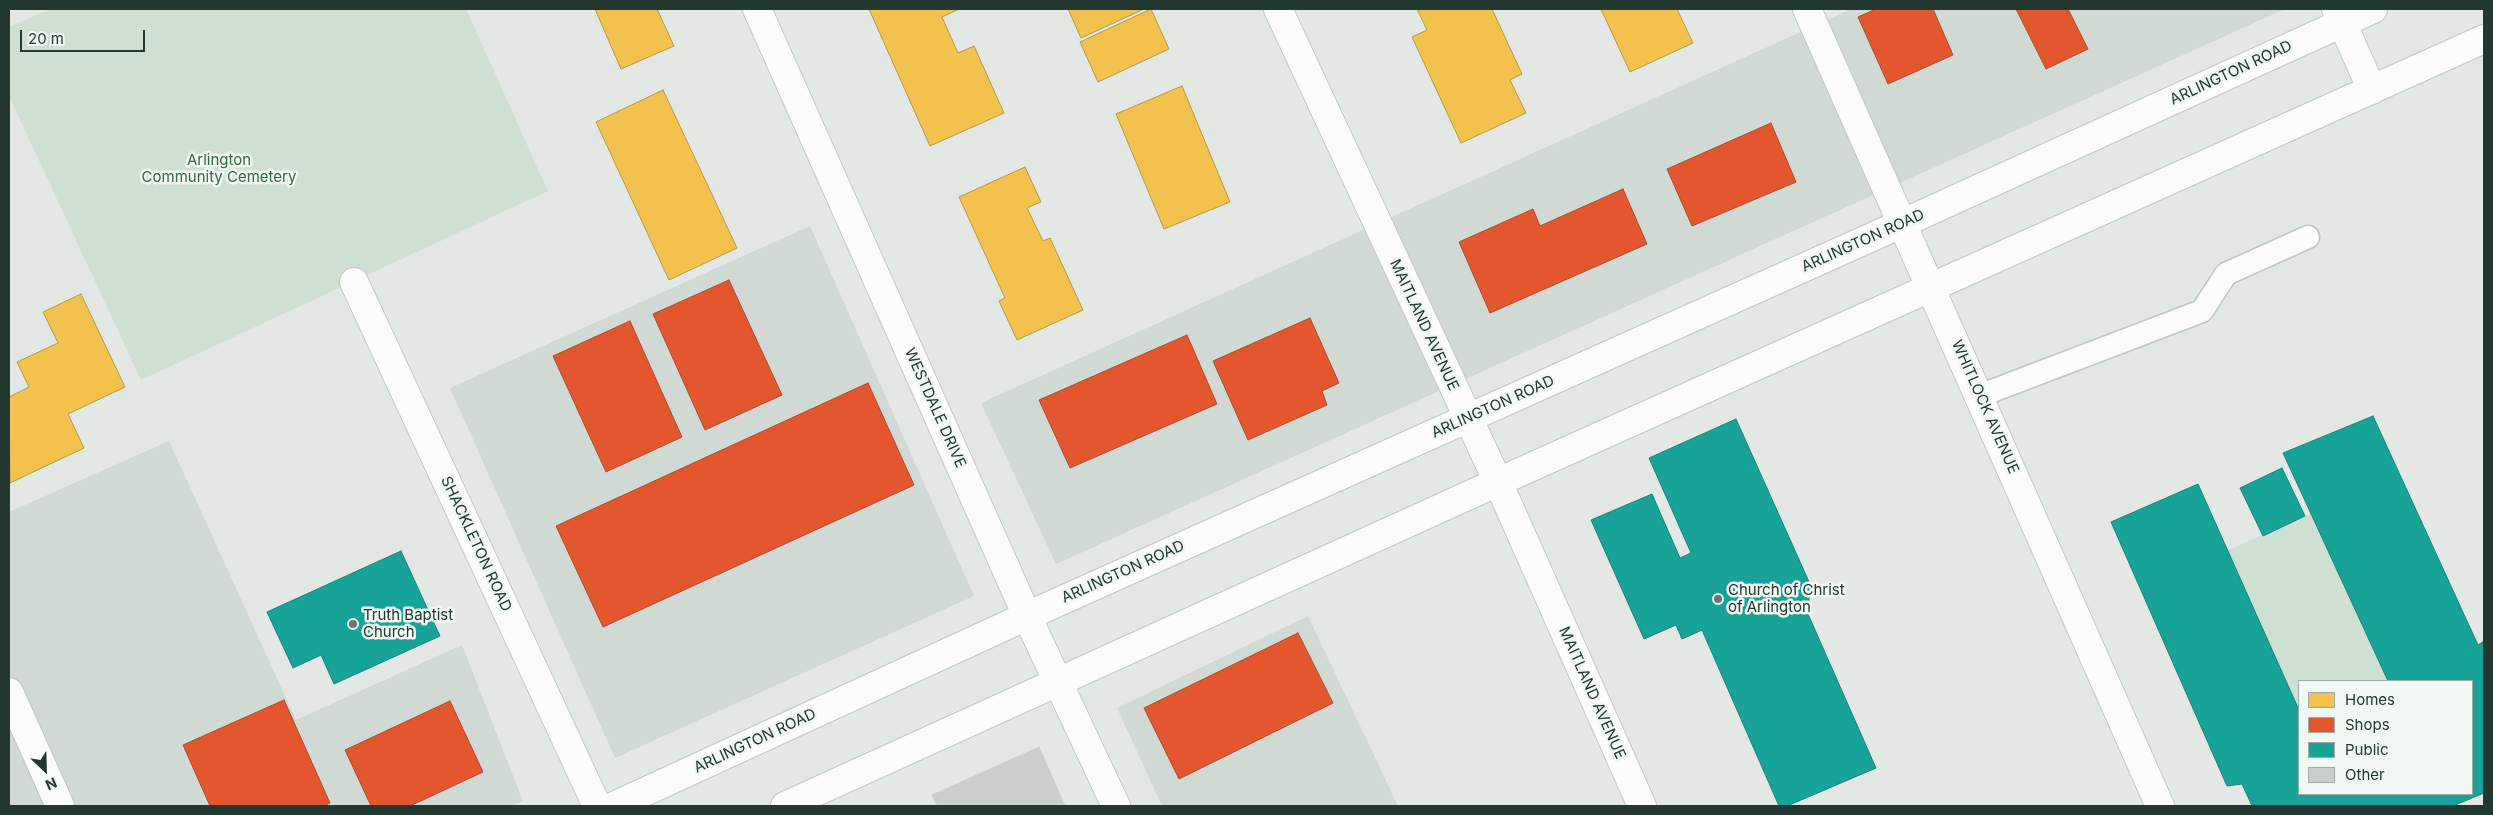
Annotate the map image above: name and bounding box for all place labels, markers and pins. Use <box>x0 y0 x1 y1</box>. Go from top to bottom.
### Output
place label: Church of Christ of Arlington <box>1728 581 1845 616</box>
marker: Church of Christ of Arlington <box>1712 593 1724 605</box>
place label: Truth Baptist Church <box>363 606 453 641</box>
marker: Truth Baptist Church <box>347 618 359 630</box>

